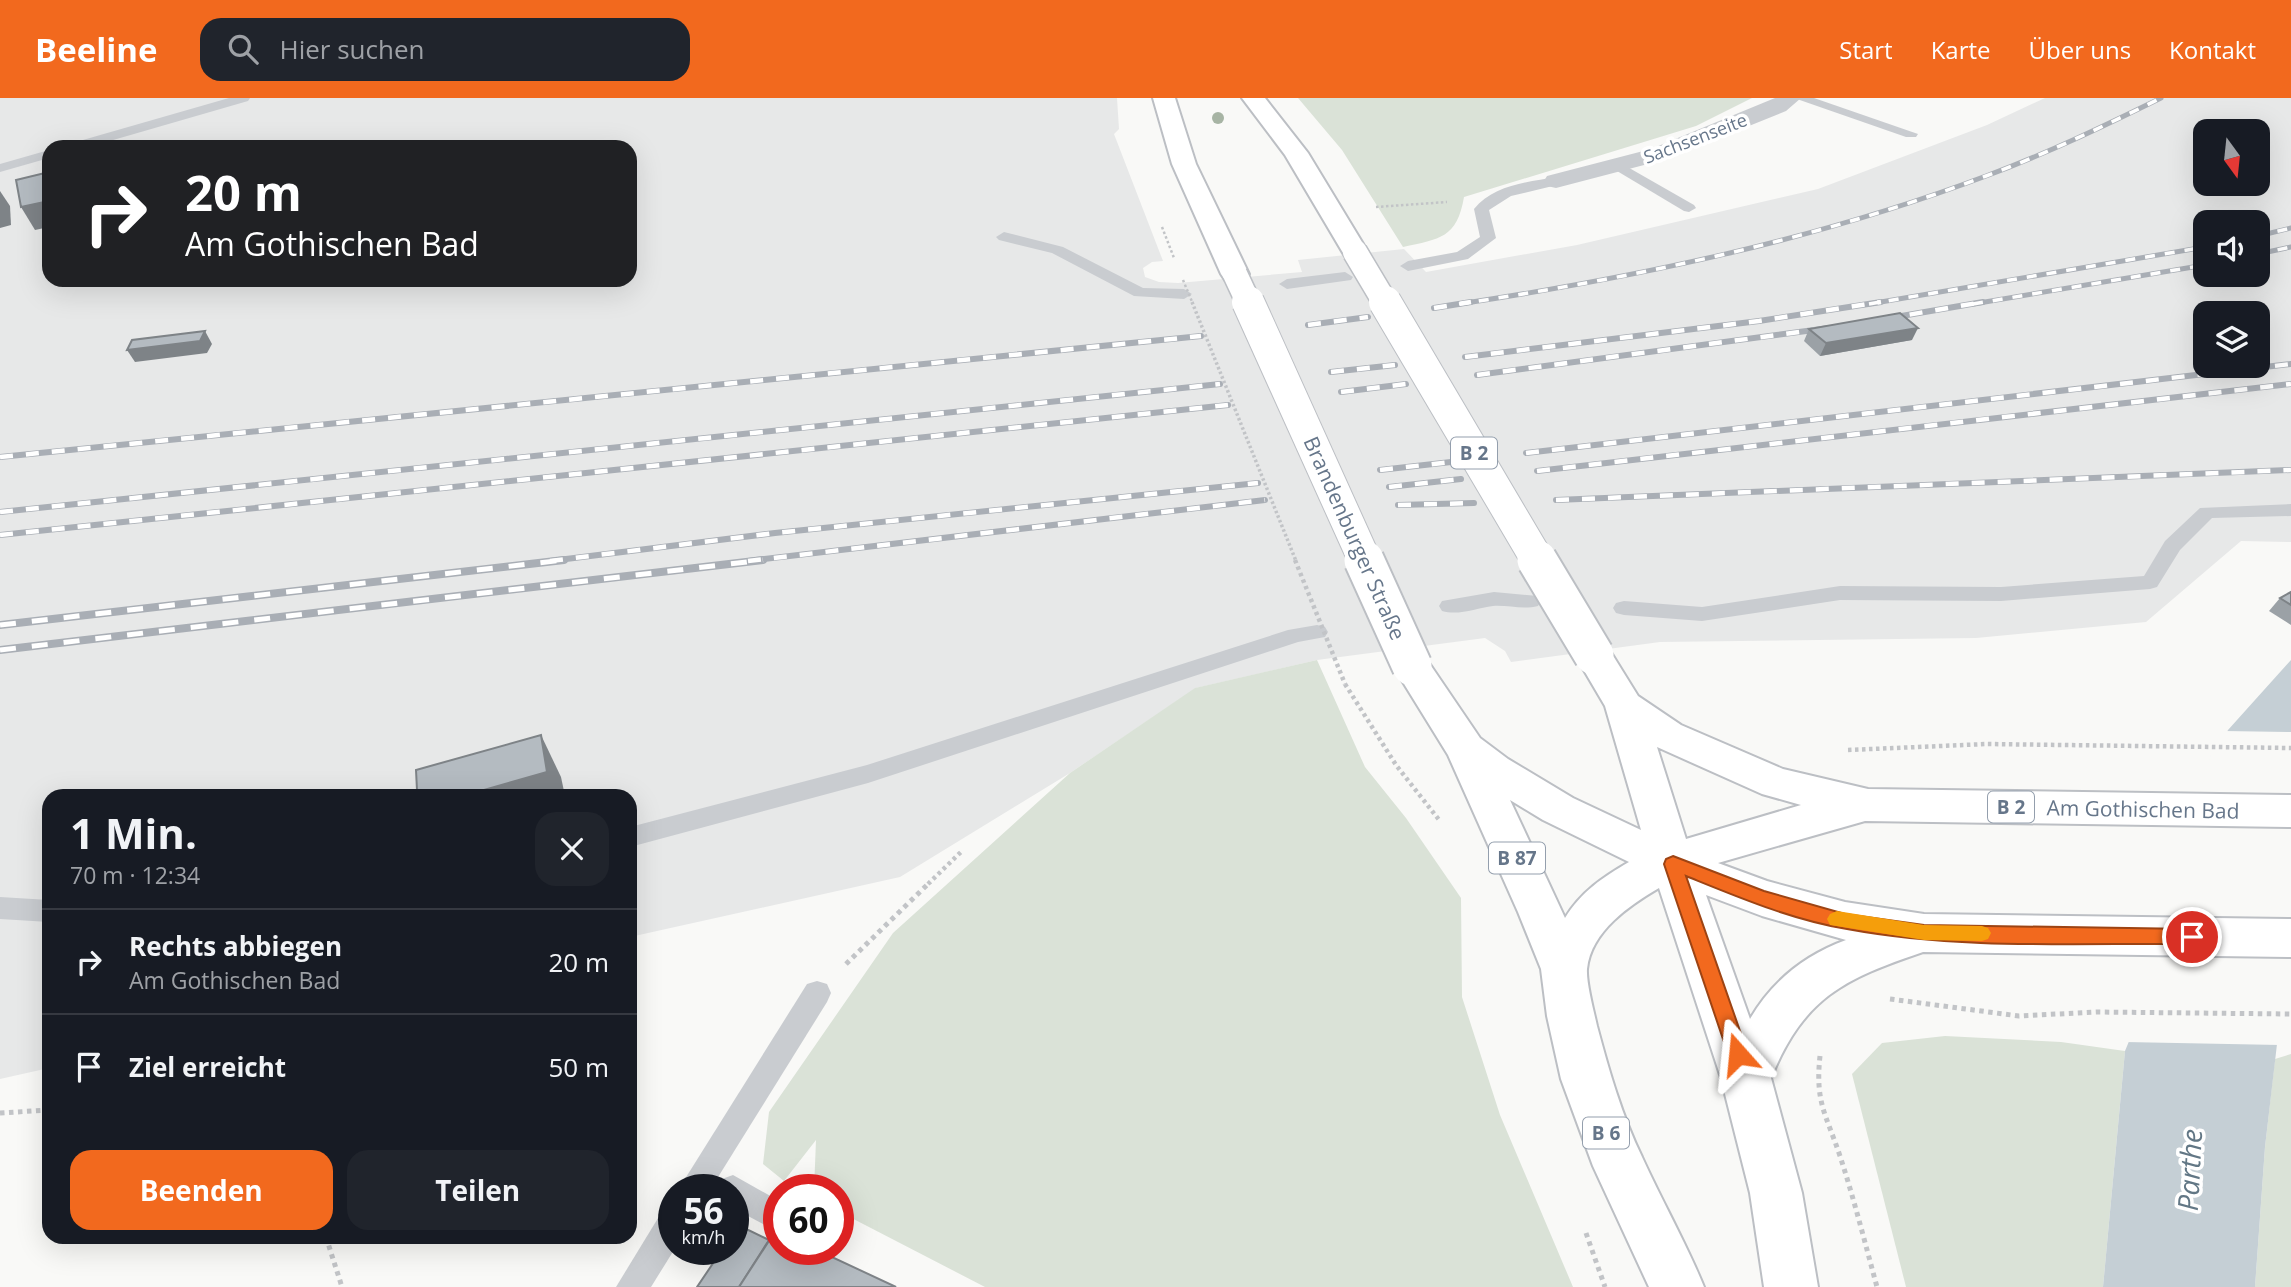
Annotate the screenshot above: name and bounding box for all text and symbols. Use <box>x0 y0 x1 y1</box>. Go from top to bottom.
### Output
search box <box>200 18 690 81</box>
text: Beeline <box>35 27 158 72</box>
icon: search <box>224 30 262 68</box>
text: Hier suchen <box>280 31 425 67</box>
text: Start <box>1839 33 1893 66</box>
text: Karte <box>1931 33 1991 66</box>
text: Über uns <box>2029 33 2131 66</box>
text: Kontakt <box>2169 33 2256 66</box>
street label: Sachsenseite <box>1640 107 1750 169</box>
north arrow <box>2193 119 2270 196</box>
map controls <box>2193 119 2270 378</box>
text: 20 m <box>185 159 302 225</box>
icon: right <box>70 168 161 259</box>
button: sound <box>2193 210 2270 287</box>
text: Am Gothischen Bad <box>185 222 479 265</box>
button: layers <box>2193 301 2270 378</box>
street label: Brandenburger Straße <box>1297 432 1413 644</box>
road number: B 2 <box>1451 438 1497 468</box>
road number: B 2 <box>1988 792 2034 822</box>
street label: Am Gothischen Bad <box>2046 793 2240 825</box>
text: 1 Min. <box>70 804 197 861</box>
button: close <box>535 812 609 886</box>
road number: B 87 <box>1489 842 1545 874</box>
text: 70 m · 12:34 <box>70 859 200 891</box>
pin <box>2162 907 2222 967</box>
icon: arrive <box>2173 918 2211 956</box>
text: Rechts abbiegen <box>129 928 342 964</box>
icon: right <box>70 943 108 981</box>
text: 20 m <box>548 944 609 980</box>
text: Am Gothischen Bad <box>129 964 340 996</box>
position arrow <box>1701 1017 1775 1091</box>
icon: arrive <box>70 1048 108 1086</box>
text: Ziel erreicht <box>129 1049 286 1085</box>
text: 50 m <box>548 1049 609 1085</box>
road number: B 6 <box>1583 1118 1629 1148</box>
water label: Parthe <box>2168 1128 2210 1212</box>
button: Beenden <box>70 1150 333 1230</box>
button: Teilen <box>347 1150 609 1230</box>
speed limit sign: 60 <box>763 1174 854 1265</box>
text: 56 <box>683 1187 724 1234</box>
text: km/h <box>682 1225 725 1249</box>

